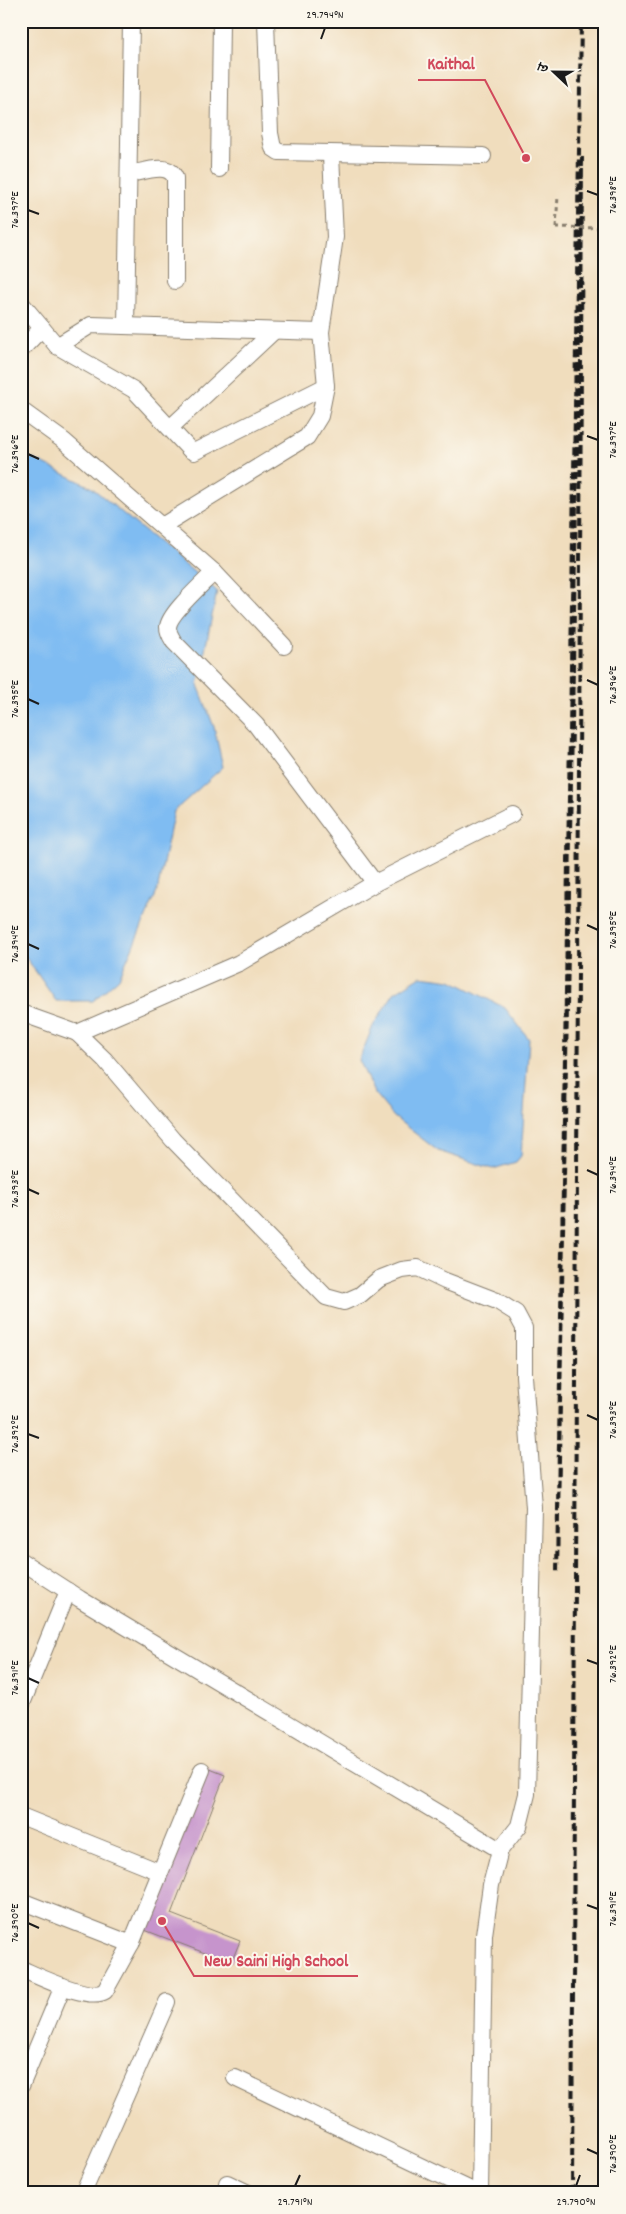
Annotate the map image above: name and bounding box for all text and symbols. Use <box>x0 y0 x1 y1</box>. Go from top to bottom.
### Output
text: 29.794°N <box>306 7 344 24</box>
callout: Kaithal <box>418 47 485 80</box>
north arrow <box>528 48 578 98</box>
text: Kaithal <box>427 53 476 78</box>
text: उ <box>533 59 555 76</box>
text: 76.398°E <box>605 176 622 214</box>
text: 76.397°E <box>7 191 24 229</box>
text: 76.397°E <box>605 421 622 459</box>
text: 76.396°E <box>7 434 24 473</box>
text: 76.396°E <box>605 665 622 704</box>
text: 76.395°E <box>7 679 24 718</box>
text: 76.395°E <box>605 910 622 949</box>
text: 76.394°E <box>7 925 24 963</box>
text: 76.394°E <box>605 1156 622 1194</box>
text: 76.393°E <box>7 1169 24 1208</box>
text: 76.393°E <box>605 1400 622 1439</box>
text: 76.392°E <box>7 1415 24 1453</box>
text: 76.392°E <box>605 1645 622 1683</box>
text: 76.391°E <box>7 1660 24 1696</box>
text: 76.391°E <box>605 1891 622 1927</box>
text: 76.390°E <box>7 1903 24 1943</box>
callout: New Saini High School <box>194 1943 358 1976</box>
text: New Saini High School <box>204 1950 349 1975</box>
text: 76.390°E <box>605 2134 622 2174</box>
text: 29.791°N <box>277 2194 313 2211</box>
text: 29.790°N <box>556 2194 596 2211</box>

